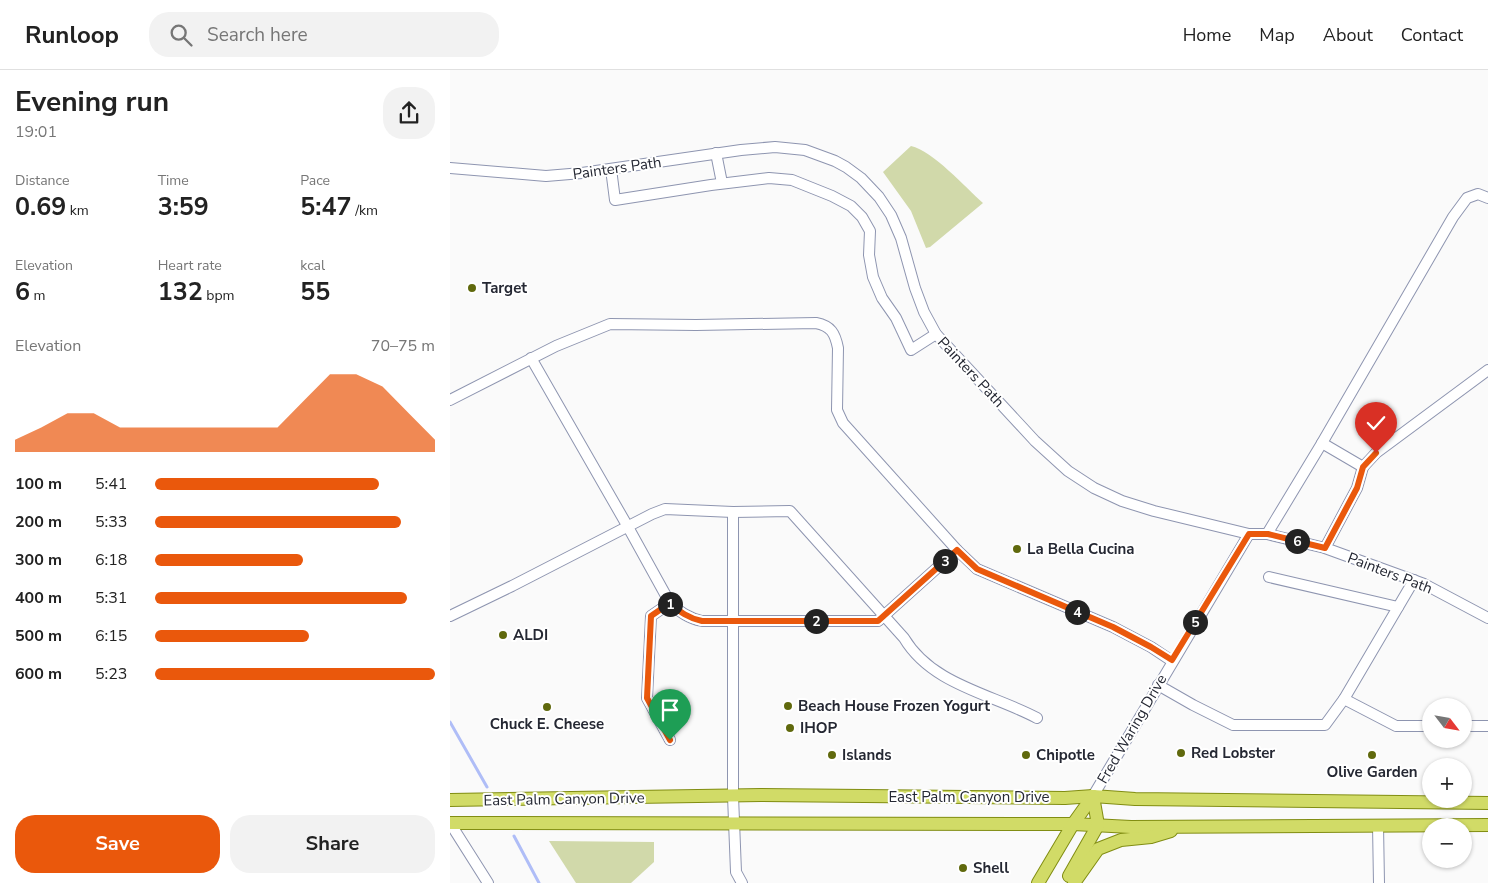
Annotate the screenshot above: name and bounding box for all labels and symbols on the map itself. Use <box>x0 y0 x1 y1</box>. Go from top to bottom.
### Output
street label: Painters Path <box>571 152 663 184</box>
place label: Target <box>482 278 527 298</box>
marker: Target <box>466 282 478 294</box>
street label: Painters Path <box>933 332 1009 412</box>
pin <box>1355 402 1397 453</box>
pin: 6 <box>1284 528 1310 554</box>
place label: La Bella Cucina <box>1027 539 1135 559</box>
marker: La Bella Cucina <box>1011 543 1023 555</box>
pin: 3 <box>932 548 958 574</box>
street label: Painters Path <box>1345 548 1435 598</box>
pin: 1 <box>658 592 682 616</box>
pin: 4 <box>1064 600 1090 624</box>
pin: 2 <box>804 608 828 634</box>
pin: 5 <box>1182 610 1208 634</box>
place label: ALDI <box>513 625 548 645</box>
marker: ALDI <box>497 629 509 641</box>
street label: Fred Waring Drive <box>1093 671 1171 787</box>
pin <box>649 689 691 740</box>
place label: Beach House Frozen Yogurt <box>798 696 990 716</box>
north arrow <box>1422 698 1472 748</box>
marker: Beach House Frozen Yogurt <box>782 700 794 712</box>
marker: Chuck E. Cheese <box>541 701 553 713</box>
place label: Chuck E. Cheese <box>490 714 604 734</box>
place label: IHOP <box>800 718 838 738</box>
marker: IHOP <box>784 722 796 734</box>
place label: Red Lobster <box>1191 743 1275 763</box>
place label: Islands <box>842 745 892 765</box>
place label: Chipotle <box>1036 745 1095 765</box>
marker: Red Lobster <box>1175 747 1187 759</box>
marker: Islands <box>826 749 838 761</box>
marker: Chipotle <box>1020 749 1032 761</box>
marker: Olive Garden <box>1366 749 1378 761</box>
place label: Olive Garden <box>1326 762 1418 782</box>
street label: East Palm Canyon Drive <box>888 787 1050 807</box>
street label: East Palm Canyon Drive <box>483 788 645 810</box>
place label: Shell <box>973 858 1009 878</box>
marker: Shell <box>957 862 969 874</box>

